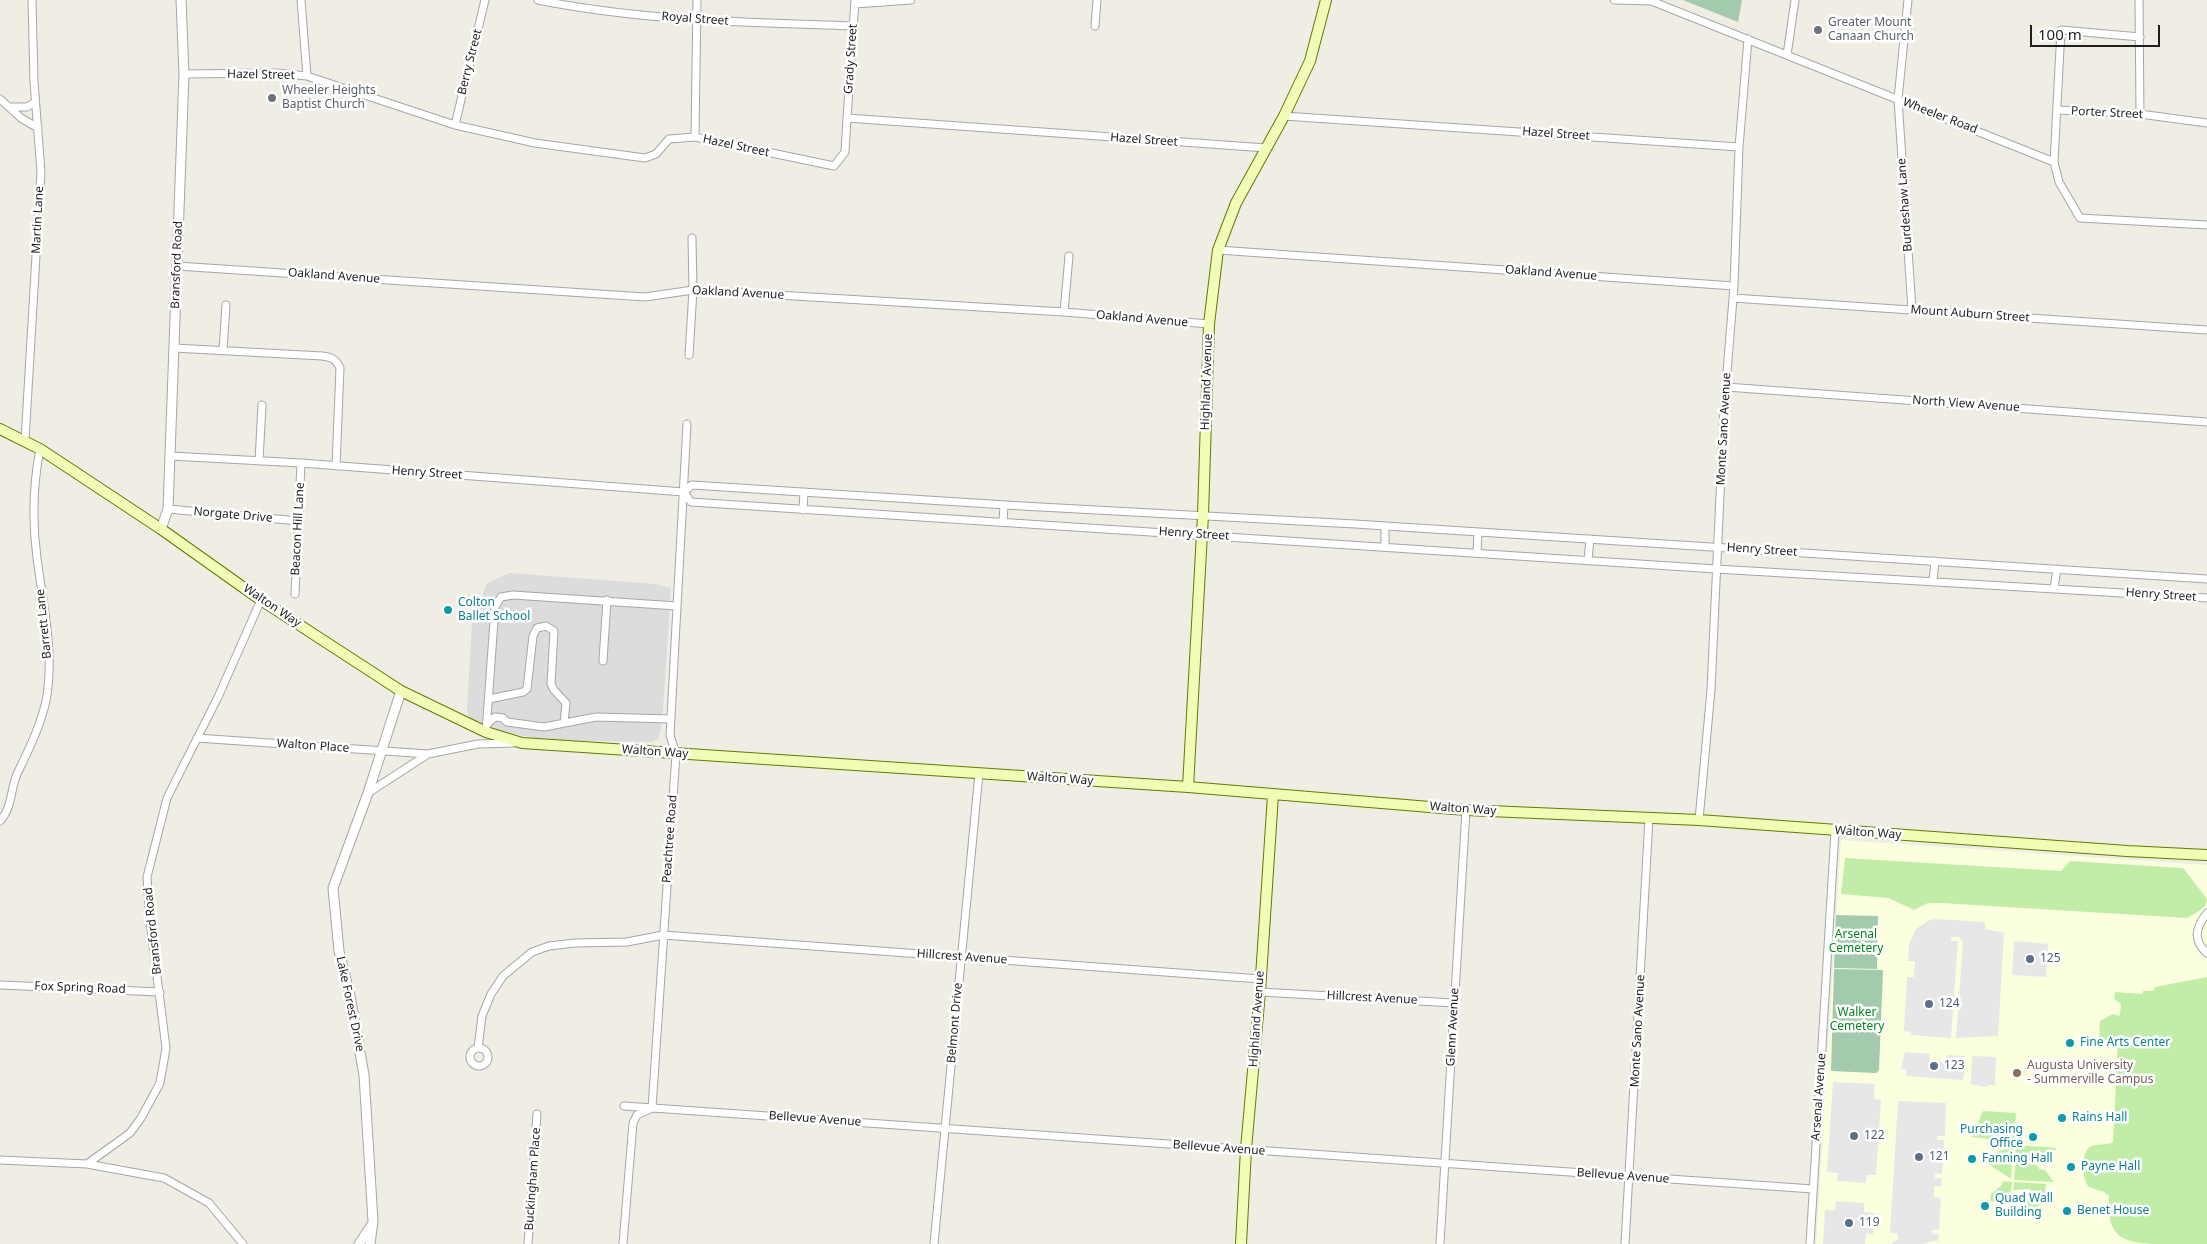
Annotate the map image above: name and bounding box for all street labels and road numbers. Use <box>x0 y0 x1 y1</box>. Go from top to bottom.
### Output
street label: Royal Street <box>661 9 729 29</box>
street label: Grady Street <box>841 23 861 95</box>
street label: Berry Street <box>455 28 485 96</box>
street label: Hazel Street <box>227 67 295 83</box>
street label: Wheeler Road <box>1901 95 1979 137</box>
street label: Porter Street <box>2071 104 2143 122</box>
street label: Hazel Street <box>1522 124 1590 144</box>
street label: Hazel Street <box>1110 130 1178 150</box>
street label: Hazel Street <box>701 132 771 160</box>
street label: Burdeshaw Lane <box>1895 158 1915 252</box>
street label: Martin Lane <box>29 186 47 254</box>
street label: Bransford Road <box>168 221 186 309</box>
street label: Oakland Avenue <box>1504 263 1598 283</box>
street label: Oakland Avenue <box>287 266 381 286</box>
street label: Oakland Avenue <box>691 283 785 303</box>
street label: Mount Auburn Street <box>1910 303 2030 325</box>
street label: Oakland Avenue <box>1095 308 1189 330</box>
street label: Highland Avenue <box>1198 333 1216 431</box>
street label: Monte Sano Avenue <box>1714 372 1734 486</box>
street label: North View Avenue <box>1912 393 2020 415</box>
street label: Henry Street <box>391 463 463 483</box>
street label: Beacon Hill Lane <box>288 482 308 576</box>
street label: Norgate Drive <box>193 504 273 526</box>
street label: Henry Street <box>1158 524 1230 544</box>
street label: Henry Street <box>1726 540 1798 560</box>
street label: Walton Way <box>240 581 304 631</box>
street label: Henry Street <box>2125 585 2197 605</box>
street label: Barrett Lane <box>33 588 55 660</box>
street label: Walton Place <box>276 736 350 756</box>
street label: Walton Way <box>621 742 689 762</box>
street label: Walton Way <box>1026 769 1094 789</box>
street label: Peachtree Road <box>660 794 680 884</box>
street label: Walton Way <box>1429 799 1497 819</box>
street label: Walton Way <box>1834 823 1902 843</box>
street label: Bransford Road <box>141 887 165 975</box>
street label: Hillcrest Avenue <box>916 947 1008 967</box>
street label: Lake Forest Drive <box>333 955 367 1053</box>
street label: Highland Avenue <box>1246 970 1268 1068</box>
street label: Monte Sano Avenue <box>1628 974 1648 1088</box>
street label: Fox Spring Road <box>34 979 126 997</box>
street label: Belmont Drive <box>944 982 966 1064</box>
street label: Glenn Avenue <box>1444 987 1462 1067</box>
street label: Hillcrest Avenue <box>1326 988 1418 1008</box>
street label: Arsenal Avenue <box>1809 1053 1829 1141</box>
street label: Bellevue Avenue <box>768 1109 862 1129</box>
street label: Buckingham Place <box>522 1127 544 1231</box>
street label: Bellevue Avenue <box>1172 1138 1266 1158</box>
street label: Bellevue Avenue <box>1576 1166 1670 1186</box>

